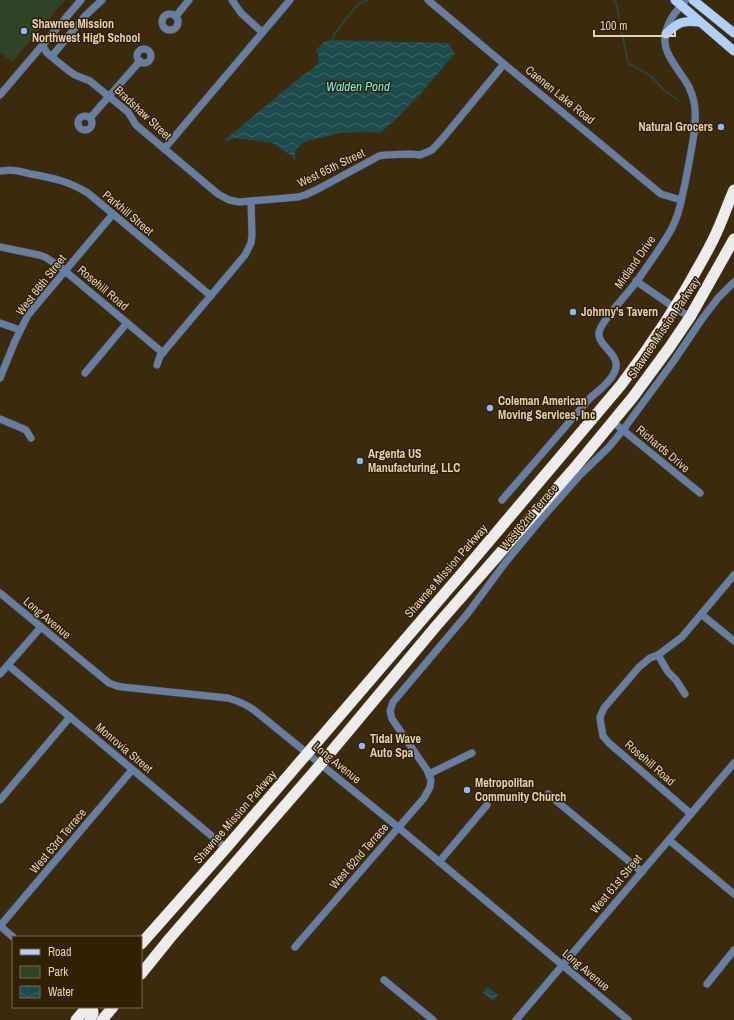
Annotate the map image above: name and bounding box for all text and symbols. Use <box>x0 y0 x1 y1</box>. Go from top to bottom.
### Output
scale bar <box>594 12 675 38</box>
place label: Shawnee Mission Northwest High School <box>32 16 141 46</box>
text: 100 m <box>600 18 627 34</box>
marker: Shawnee Mission Northwest High School <box>19 26 29 36</box>
street label: Caenen Lake Road <box>522 62 598 128</box>
water label: Walden Pond <box>326 78 390 95</box>
street label: Bradshaw Street <box>111 82 175 144</box>
place label: Natural Grocers <box>639 119 714 135</box>
marker: Natural Grocers <box>716 122 726 132</box>
street label: West 65th Street <box>295 145 368 191</box>
street label: Parkhill Street <box>99 187 157 239</box>
street label: Midland Drive <box>611 232 659 292</box>
street label: West 66th Street <box>12 251 70 319</box>
street label: Rosehill Road <box>74 262 132 314</box>
street label: Shawnee Mission Parkway <box>624 274 704 382</box>
place label: Johnny's Tavern <box>581 304 658 320</box>
marker: Johnny's Tavern <box>568 307 578 317</box>
place label: Coleman American Moving Services, Inc <box>498 393 596 423</box>
marker: Coleman American Moving Services, Inc <box>485 403 495 413</box>
street label: Richards Drive <box>633 422 693 476</box>
place label: Argenta US Manufacturing, LLC <box>368 446 460 476</box>
marker: Argenta US Manufacturing, LLC <box>355 456 365 466</box>
street label: West 62nd Terrace <box>496 480 562 554</box>
street label: Shawnee Mission Parkway <box>401 521 491 621</box>
street label: Long Avenue <box>20 593 74 643</box>
street label: Monrovia Street <box>92 719 156 777</box>
place label: Tidal Wave Auto Spa <box>370 731 421 761</box>
street label: Rosehill Road <box>621 737 679 789</box>
street label: Long Avenue <box>310 739 364 787</box>
marker: Tidal Wave Auto Spa <box>357 741 367 751</box>
street label: Shawnee Mission Parkway <box>190 767 280 867</box>
place label: Metropolitan Community Church <box>475 775 566 805</box>
marker: Metropolitan Community Church <box>462 785 472 795</box>
street label: West 63rd Terrace <box>26 805 90 877</box>
street label: West 62nd Terrace <box>326 820 392 892</box>
street label: West 61st Street <box>587 851 646 917</box>
legend <box>12 936 142 1008</box>
text: Road <box>48 944 72 960</box>
street label: Long Avenue <box>559 945 613 995</box>
text: Park <box>48 964 68 980</box>
text: Water <box>48 984 75 1000</box>

